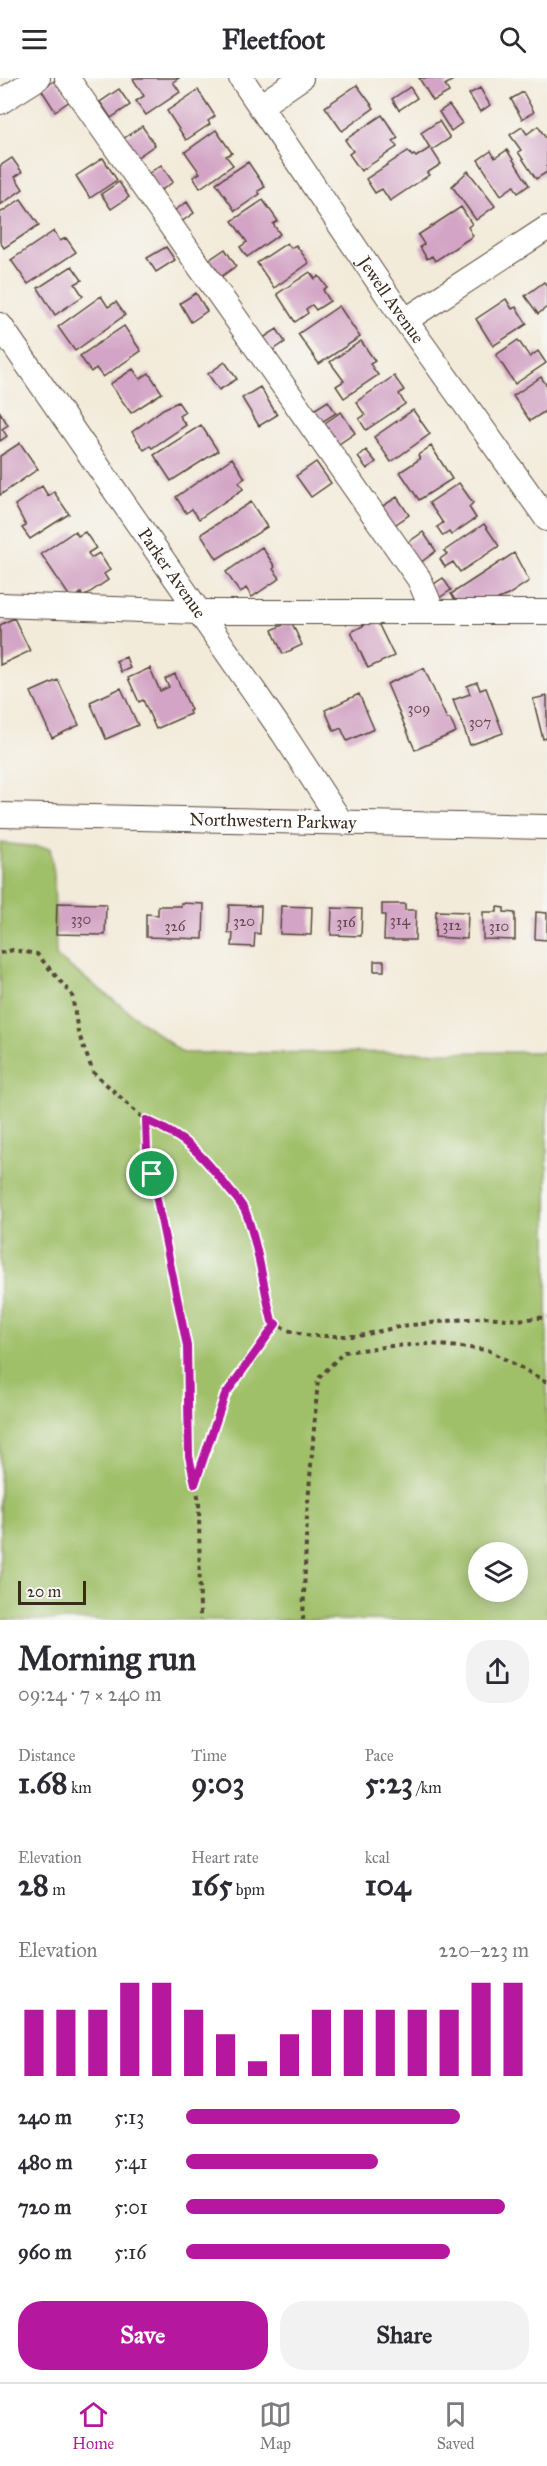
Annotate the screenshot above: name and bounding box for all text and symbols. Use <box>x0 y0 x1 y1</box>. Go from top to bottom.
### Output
icon: menu <box>18 23 51 56</box>
text: Fleetfoot <box>222 23 325 56</box>
icon: search <box>496 23 529 56</box>
street label: Jewell Avenue <box>351 250 429 348</box>
street label: Parker Avenue <box>133 524 211 622</box>
house number: 309 <box>408 699 430 717</box>
house number: 307 <box>469 713 491 731</box>
street label: Northwestern Parkway <box>189 808 357 834</box>
house number: 330 <box>71 910 91 928</box>
house number: 314 <box>390 911 411 929</box>
house number: 320 <box>233 912 255 930</box>
house number: 316 <box>336 913 357 931</box>
house number: 312 <box>442 916 462 934</box>
house number: 326 <box>164 917 187 935</box>
house number: 310 <box>489 917 509 935</box>
pin <box>126 1148 177 1199</box>
icon: arrive <box>135 1157 168 1190</box>
map controls <box>468 1542 528 1602</box>
button: layers <box>468 1542 528 1602</box>
scale bar <box>18 1578 86 1606</box>
text: 20 m <box>27 1582 61 1601</box>
text: Morning run <box>18 1639 196 1679</box>
button: share <box>466 1640 529 1703</box>
text: 09:24 · 7 × 240 m <box>18 1682 162 1706</box>
text: Distance <box>18 1746 75 1765</box>
text: Time <box>191 1746 227 1765</box>
text: Pace <box>365 1746 394 1765</box>
text: 1.68 <box>18 1765 67 1801</box>
text: 9:03 <box>191 1765 244 1801</box>
text: 5:23 <box>365 1765 413 1801</box>
text: km <box>67 1778 92 1797</box>
text: /km <box>413 1778 442 1797</box>
text: Elevation <box>18 1848 82 1867</box>
text: Heart rate <box>191 1848 259 1867</box>
text: kcal <box>365 1848 390 1867</box>
text: 28 <box>18 1867 49 1903</box>
text: 165 <box>191 1867 232 1903</box>
text: 104 <box>365 1867 411 1903</box>
text: m <box>49 1880 66 1899</box>
text: bpm <box>232 1880 265 1899</box>
text: Elevation <box>18 1938 97 1962</box>
text: 220–223 m <box>438 1938 529 1962</box>
text: 240 m <box>18 2105 72 2129</box>
text: 5:13 <box>114 2105 144 2129</box>
text: 480 m <box>18 2150 73 2174</box>
text: 5:41 <box>114 2150 147 2174</box>
text: 720 m <box>18 2195 71 2219</box>
text: 5:01 <box>114 2195 148 2219</box>
text: 960 m <box>18 2240 72 2264</box>
text: 5:16 <box>114 2240 146 2264</box>
button: Save <box>18 2301 268 2370</box>
button: Share <box>280 2301 529 2370</box>
tab: Home <box>72 2398 114 2453</box>
tab: Map <box>259 2398 292 2453</box>
tab: Saved <box>437 2398 475 2453</box>

